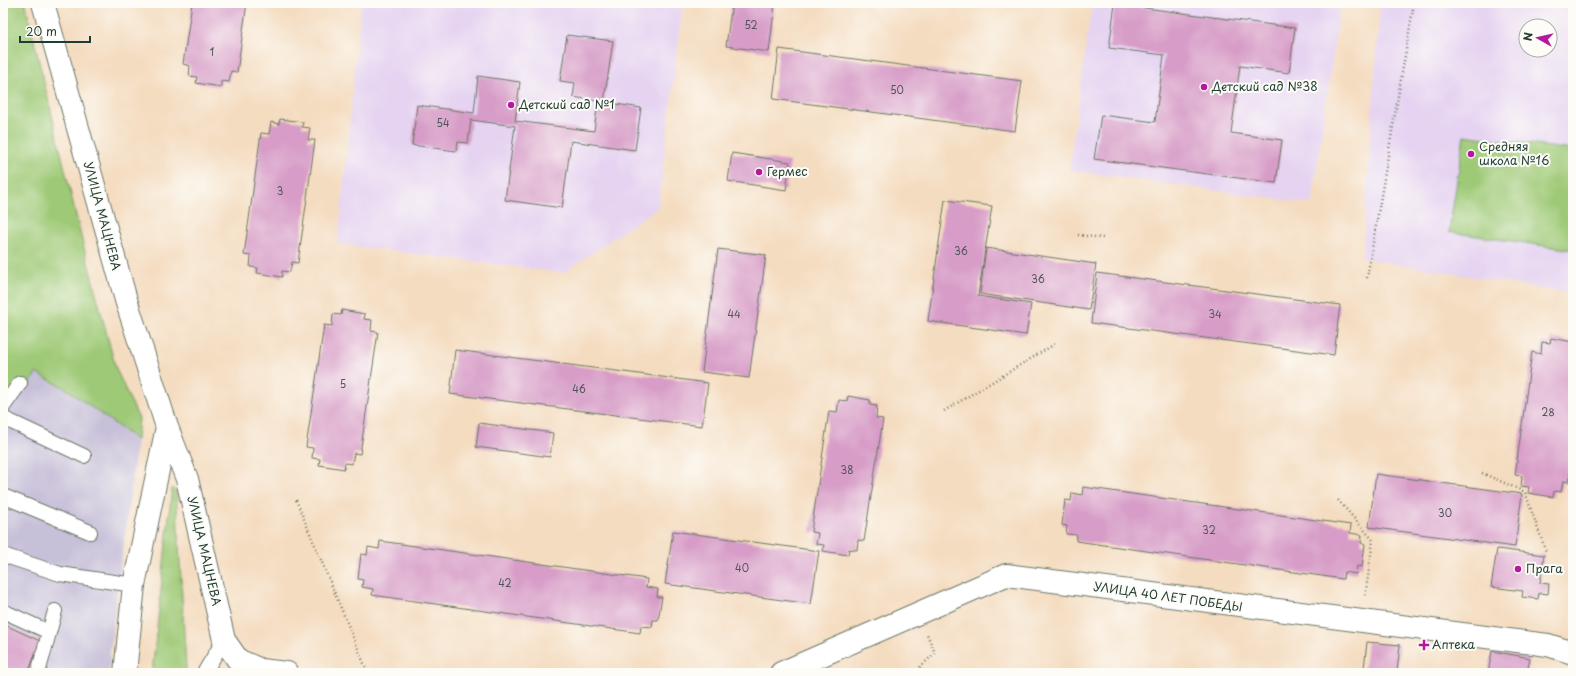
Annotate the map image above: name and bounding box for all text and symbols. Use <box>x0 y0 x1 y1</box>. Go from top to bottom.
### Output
house number: 52 <box>744 17 758 32</box>
scale bar <box>20 18 90 44</box>
north arrow <box>1518 18 1558 58</box>
text: 20 m <box>26 22 57 40</box>
text: N <box>1519 31 1537 42</box>
house number: 1 <box>210 44 214 59</box>
place label: Детский сад №38 <box>1211 77 1318 95</box>
house number: 50 <box>890 82 904 97</box>
marker: Детский сад №38 <box>1199 82 1209 92</box>
place label: Детский сад №1 <box>518 95 615 113</box>
marker: Детский сад №1 <box>506 100 516 110</box>
house number: 54 <box>436 115 450 130</box>
place label: Средняя школа №16 <box>1479 137 1549 169</box>
marker: Средняя школа №16 <box>1466 149 1476 159</box>
street label: УЛИЦА МАЦНЕВА <box>80 159 126 272</box>
place label: Гермес <box>767 162 808 180</box>
marker: Гермес <box>754 167 764 177</box>
house number: 3 <box>277 183 283 198</box>
house number: 36 <box>954 243 968 258</box>
house number: 36 <box>1031 271 1045 286</box>
house number: 44 <box>727 306 741 321</box>
house number: 34 <box>1208 306 1222 321</box>
house number: 5 <box>340 376 346 391</box>
house number: 46 <box>572 381 586 396</box>
house number: 28 <box>1541 404 1555 419</box>
house number: 38 <box>841 462 853 477</box>
street label: УЛИЦА МАЦНЕВА <box>184 494 226 608</box>
house number: 30 <box>1438 505 1452 520</box>
house number: 32 <box>1202 522 1216 537</box>
place label: Прага <box>1526 559 1563 577</box>
house number: 40 <box>735 560 749 575</box>
marker: Прага <box>1513 564 1523 574</box>
house number: 42 <box>498 575 512 590</box>
street label: УЛИЦА 40 ЛЕТ ПОБЕДЫ <box>1093 577 1244 615</box>
place label: Аптека <box>1432 635 1476 653</box>
marker: Аптека <box>1419 640 1429 650</box>

